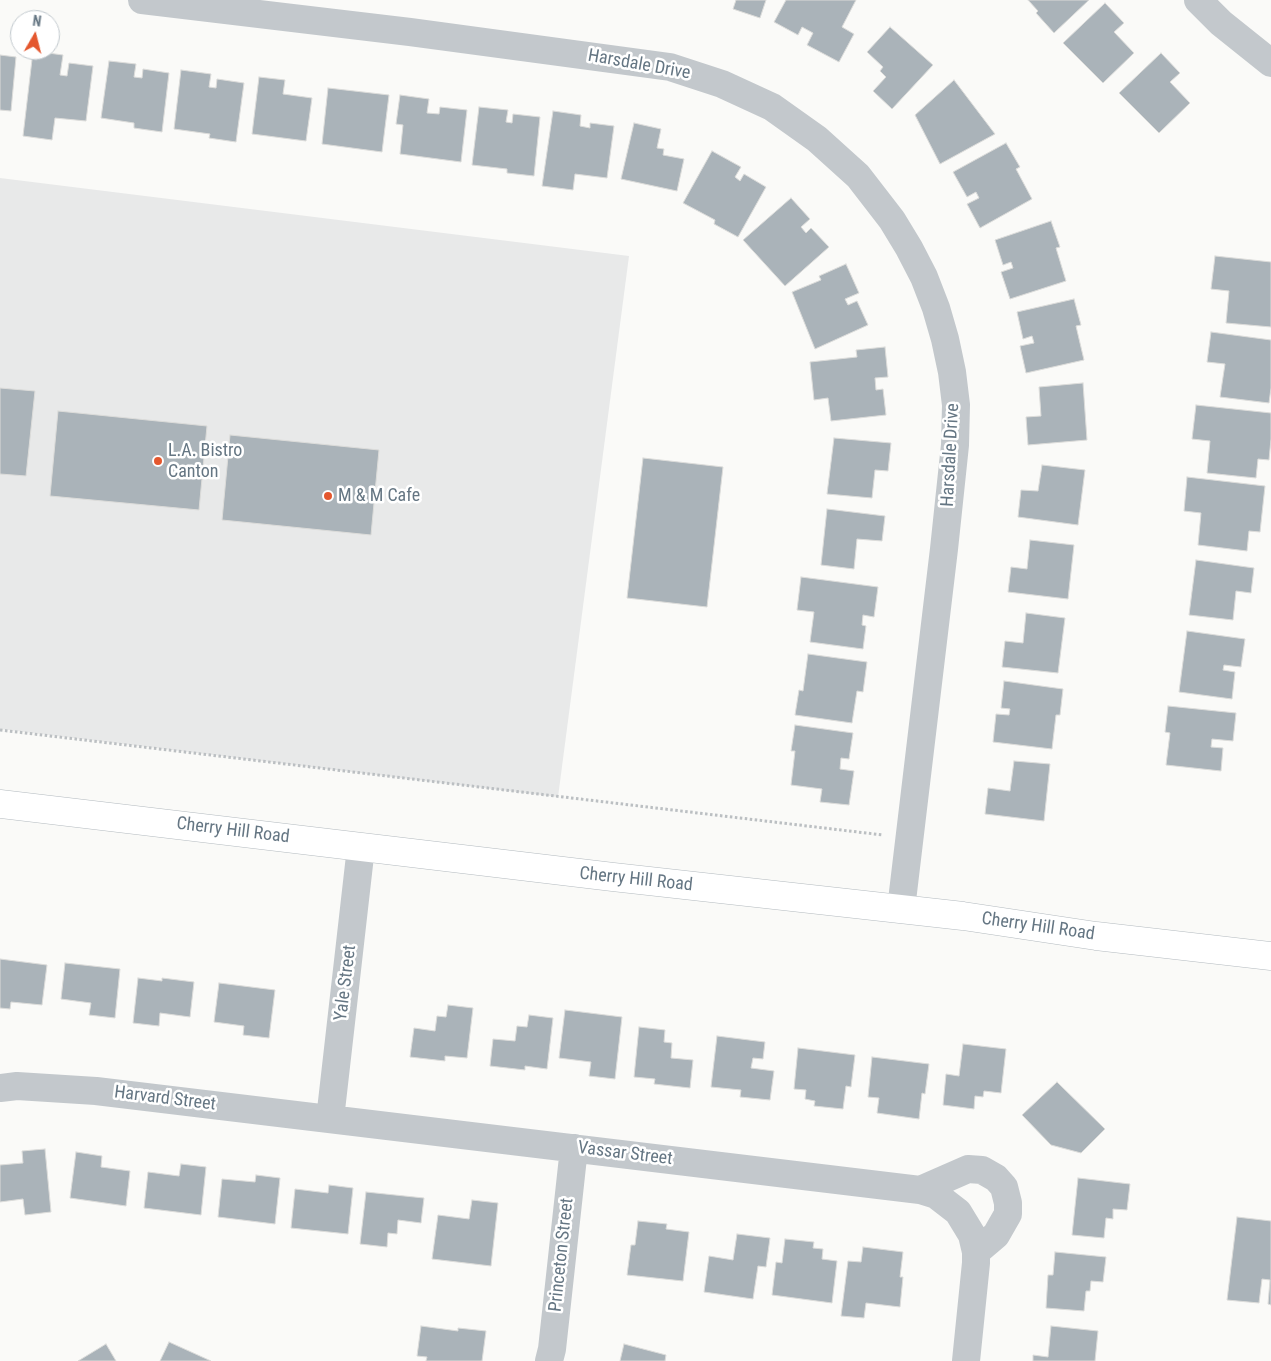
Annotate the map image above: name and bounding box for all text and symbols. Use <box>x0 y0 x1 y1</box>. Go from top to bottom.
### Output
north arrow <box>10 10 60 60</box>
text: N <box>32 13 42 30</box>
street label: Harsdale Drive <box>586 45 692 85</box>
street label: Harsdale Drive <box>938 403 964 507</box>
place label: L.A. Bistro Canton <box>168 440 242 482</box>
marker: L.A. Bistro Canton <box>152 455 164 467</box>
place label: M & M Cafe <box>338 485 420 507</box>
marker: M & M Cafe <box>322 490 334 502</box>
street label: Cherry Hill Road <box>175 813 291 849</box>
street label: Cherry Hill Road <box>578 863 694 897</box>
street label: Cherry Hill Road <box>980 908 1096 946</box>
street label: Yale Street <box>331 944 361 1022</box>
street label: Harvard Street <box>113 1082 217 1116</box>
street label: Vassar Street <box>576 1137 674 1171</box>
street label: Princeton Street <box>545 1197 579 1313</box>

